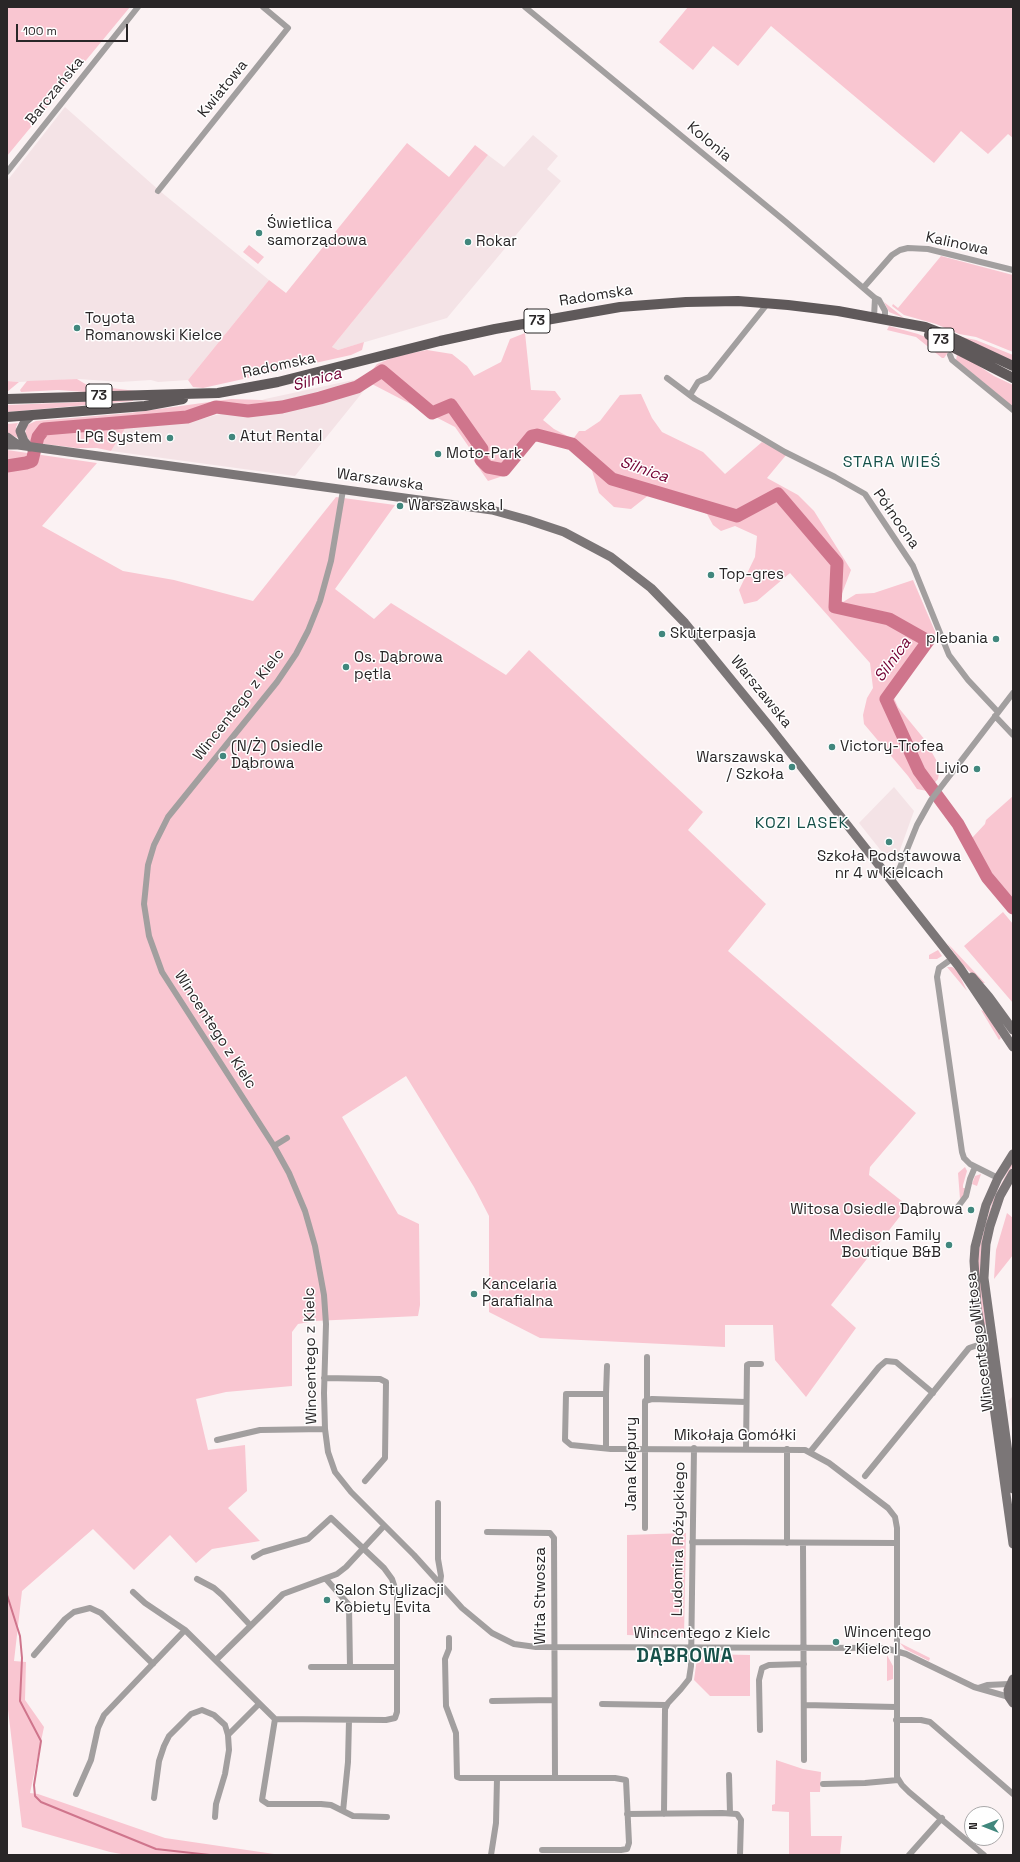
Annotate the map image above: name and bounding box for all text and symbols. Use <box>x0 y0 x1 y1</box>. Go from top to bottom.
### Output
scale bar <box>18 16 130 42</box>
text: 100 m <box>23 23 57 39</box>
street label: Barczańska <box>22 53 88 129</box>
street label: Kwiatowa <box>194 57 252 121</box>
street label: Kolonia <box>683 118 735 166</box>
place label: Świetlica samorządowa <box>267 215 367 250</box>
marker: Świetlica samorządowa <box>254 228 264 238</box>
street label: Kalinowa <box>924 229 990 259</box>
place label: Rokar <box>476 233 517 251</box>
marker: Rokar <box>463 237 473 247</box>
street label: Radomska <box>558 281 634 311</box>
road number: 73 <box>524 309 550 333</box>
place label: Toyota Romanowski Kielce <box>85 310 222 345</box>
marker: Toyota Romanowski Kielce <box>72 323 82 333</box>
road number: 73 <box>928 328 954 352</box>
street label: Radomska <box>241 349 317 383</box>
water label: Silnica <box>290 364 344 396</box>
road number: 73 <box>86 384 112 408</box>
place label: Atut Rental <box>240 428 322 446</box>
place label: LPG System <box>77 429 162 447</box>
marker: Atut Rental <box>227 432 237 442</box>
marker: LPG System <box>165 433 175 443</box>
place label: Moto-Park <box>446 445 522 463</box>
marker: Moto-Park <box>433 449 443 459</box>
water label: Silnica <box>617 453 671 487</box>
district label: STARA WIEŚ <box>843 453 941 473</box>
street label: Warszawska <box>335 465 425 495</box>
street label: Północna <box>869 486 923 552</box>
place label: Warszawska I <box>408 497 503 515</box>
marker: Warszawska I <box>395 501 405 511</box>
place label: Top-gres <box>719 566 784 584</box>
marker: Top-gres <box>706 570 716 580</box>
place label: Skuterpasja <box>670 625 756 643</box>
marker: Skuterpasja <box>657 629 667 639</box>
place label: plebania <box>926 630 988 648</box>
water label: Silnica <box>870 634 916 686</box>
marker: plebania <box>991 634 1001 644</box>
street label: Wincentego z Kielc <box>190 645 288 765</box>
place label: Os. Dąbrowa pętla <box>354 649 443 684</box>
street label: Warszawska <box>726 652 796 732</box>
marker: Os. Dąbrowa pętla <box>341 662 351 672</box>
place label: (N/Ż) Osiedle Dąbrowa <box>231 738 323 773</box>
place label: Victory-Trofea <box>840 738 944 756</box>
marker: Victory-Trofea <box>827 742 837 752</box>
place label: Warszawska / Szkoła <box>696 749 784 784</box>
marker: (N/Ż) Osiedle Dąbrowa <box>218 751 228 761</box>
place label: Livio <box>936 760 969 778</box>
marker: Warszawska / Szkoła <box>787 762 797 772</box>
marker: Livio <box>972 764 982 774</box>
district label: KOZI LASEK <box>755 814 849 834</box>
marker: Szkoła Podstawowa nr 4 w Kielcach <box>884 837 894 847</box>
place label: Szkoła Podstawowa nr 4 w Kielcach <box>817 848 961 883</box>
street label: Wincentego z Kielc <box>170 968 260 1092</box>
place label: Witosa Osiedle Dąbrowa <box>790 1201 963 1219</box>
marker: Witosa Osiedle Dąbrowa <box>966 1205 976 1215</box>
place label: Medison Family Boutique B&B <box>830 1227 941 1262</box>
marker: Medison Family Boutique B&B <box>944 1240 954 1250</box>
street label: Wincentego Witosa <box>963 1271 997 1413</box>
place label: Kancelaria Parafialna <box>482 1276 557 1311</box>
street label: Wincentego z Kielc <box>301 1287 321 1425</box>
marker: Kancelaria Parafialna <box>469 1289 479 1299</box>
street label: Jana Kiepury <box>623 1417 641 1511</box>
street label: Mikołaja Gomółki <box>674 1427 796 1445</box>
street label: Ludomira Różyckiego <box>669 1462 689 1616</box>
street label: Wita Stwosza <box>532 1547 550 1645</box>
place label: Salon Stylizacji Kobiety Evita <box>335 1582 444 1617</box>
marker: Salon Stylizacji Kobiety Evita <box>322 1595 332 1605</box>
place label: Wincentego z Kielc I <box>844 1624 931 1659</box>
street label: Wincentego z Kielc <box>633 1625 771 1643</box>
marker: Wincentego z Kielc I <box>831 1637 841 1647</box>
district label: DĄBROWA <box>636 1646 734 1668</box>
north arrow <box>964 1806 1004 1846</box>
text: N <box>966 1822 980 1830</box>

